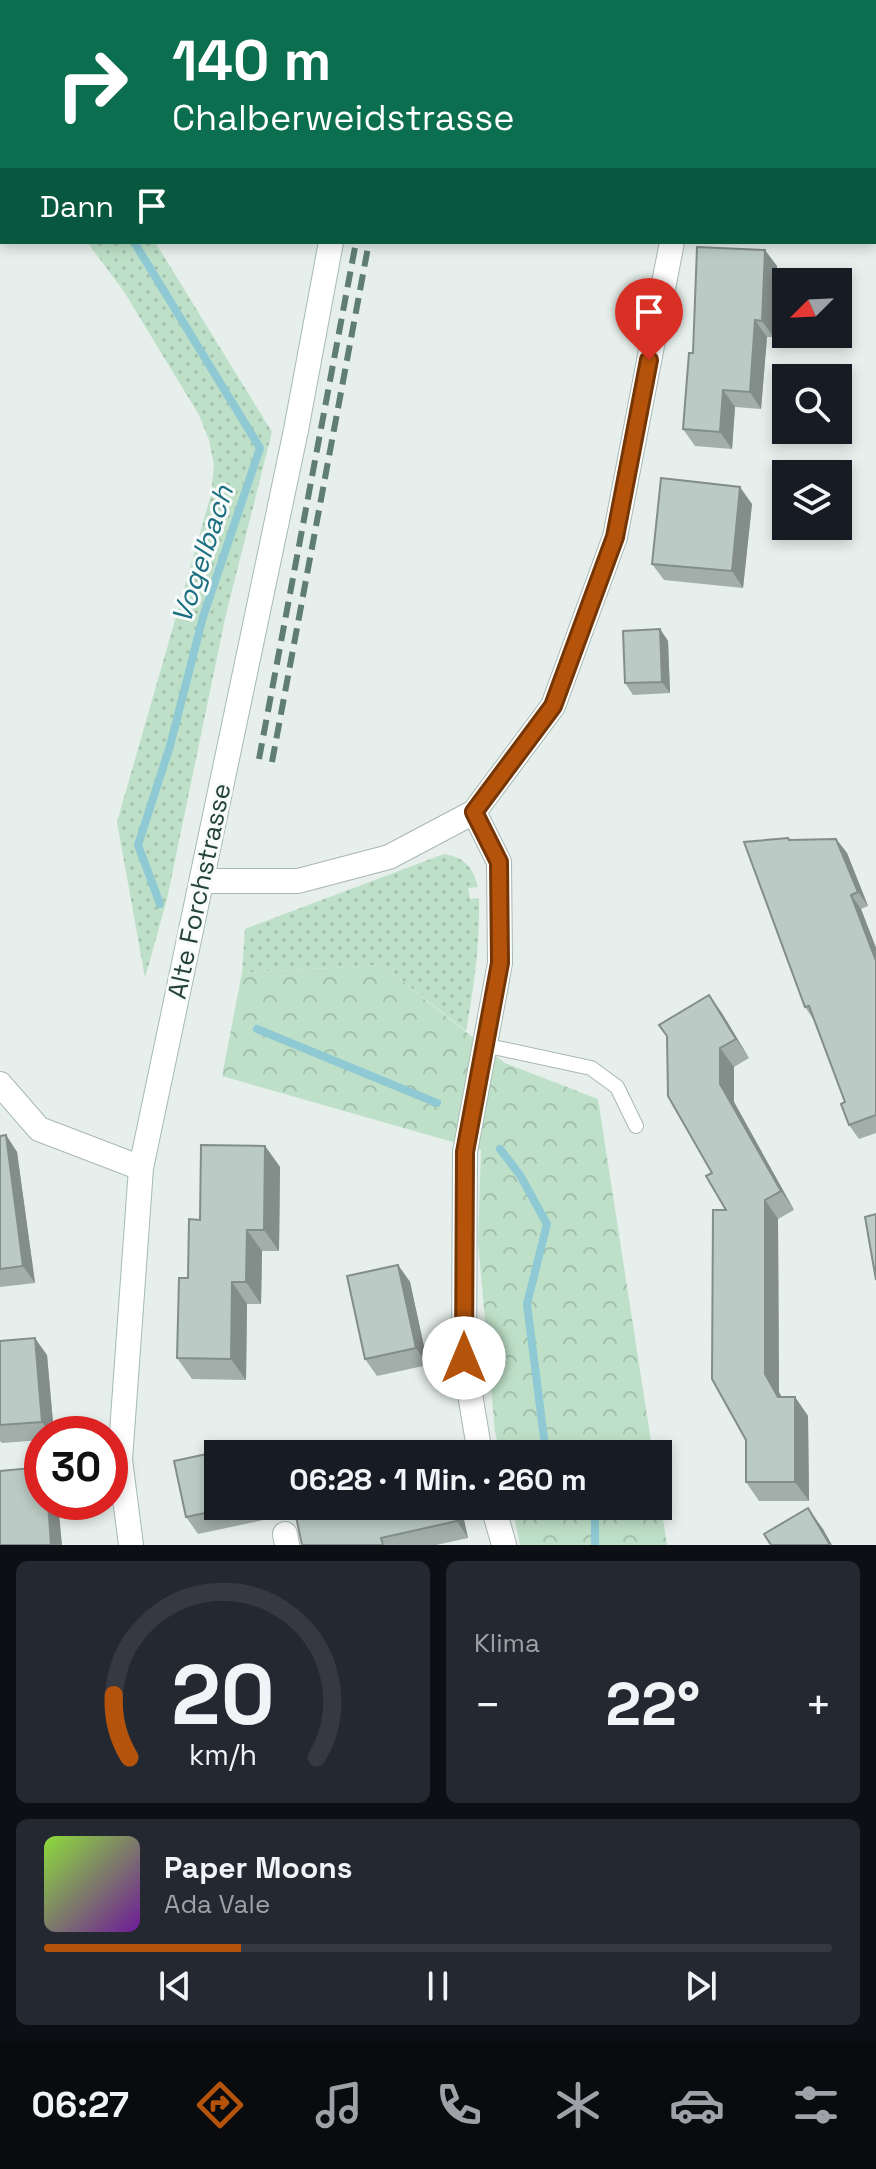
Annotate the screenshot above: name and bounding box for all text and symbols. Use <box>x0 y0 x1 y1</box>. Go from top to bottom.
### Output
text: 140 m <box>172 25 331 96</box>
icon: right <box>40 32 144 136</box>
text: Chalberweidstrasse <box>172 95 514 141</box>
icon: arrive <box>130 184 174 228</box>
text: Dann <box>40 187 114 226</box>
north arrow <box>772 268 852 348</box>
map controls <box>772 268 852 540</box>
pin <box>615 278 683 360</box>
icon: arrive <box>627 290 671 334</box>
button: search <box>772 364 852 444</box>
button: layers <box>772 460 852 540</box>
water label: Vogelbach <box>163 480 241 627</box>
street label: Alte Forchstrasse <box>160 780 238 1002</box>
position arrow <box>422 1316 506 1400</box>
speed limit sign: 30 <box>24 1416 128 1520</box>
text: 06:28 · 1 Min. · 260 m <box>289 1460 587 1499</box>
text: Klima <box>474 1626 540 1660</box>
text: 20 <box>171 1642 275 1748</box>
text: 22° <box>606 1666 700 1743</box>
text: − <box>474 1677 501 1733</box>
text: + <box>805 1677 832 1733</box>
text: km/h <box>189 1737 257 1773</box>
text: Paper Moons <box>164 1848 353 1887</box>
text: Ada Vale <box>164 1887 270 1921</box>
icon: previous <box>153 1964 197 2008</box>
icon: pause <box>416 1964 460 2008</box>
icon: next <box>679 1964 723 2008</box>
icon: directions <box>192 2077 248 2133</box>
icon: music <box>311 2077 367 2133</box>
icon: phone <box>431 2077 487 2133</box>
icon: climate <box>550 2077 606 2133</box>
icon: car <box>669 2077 725 2133</box>
icon: filters <box>788 2077 844 2133</box>
text: 06:27 <box>32 2082 129 2128</box>

